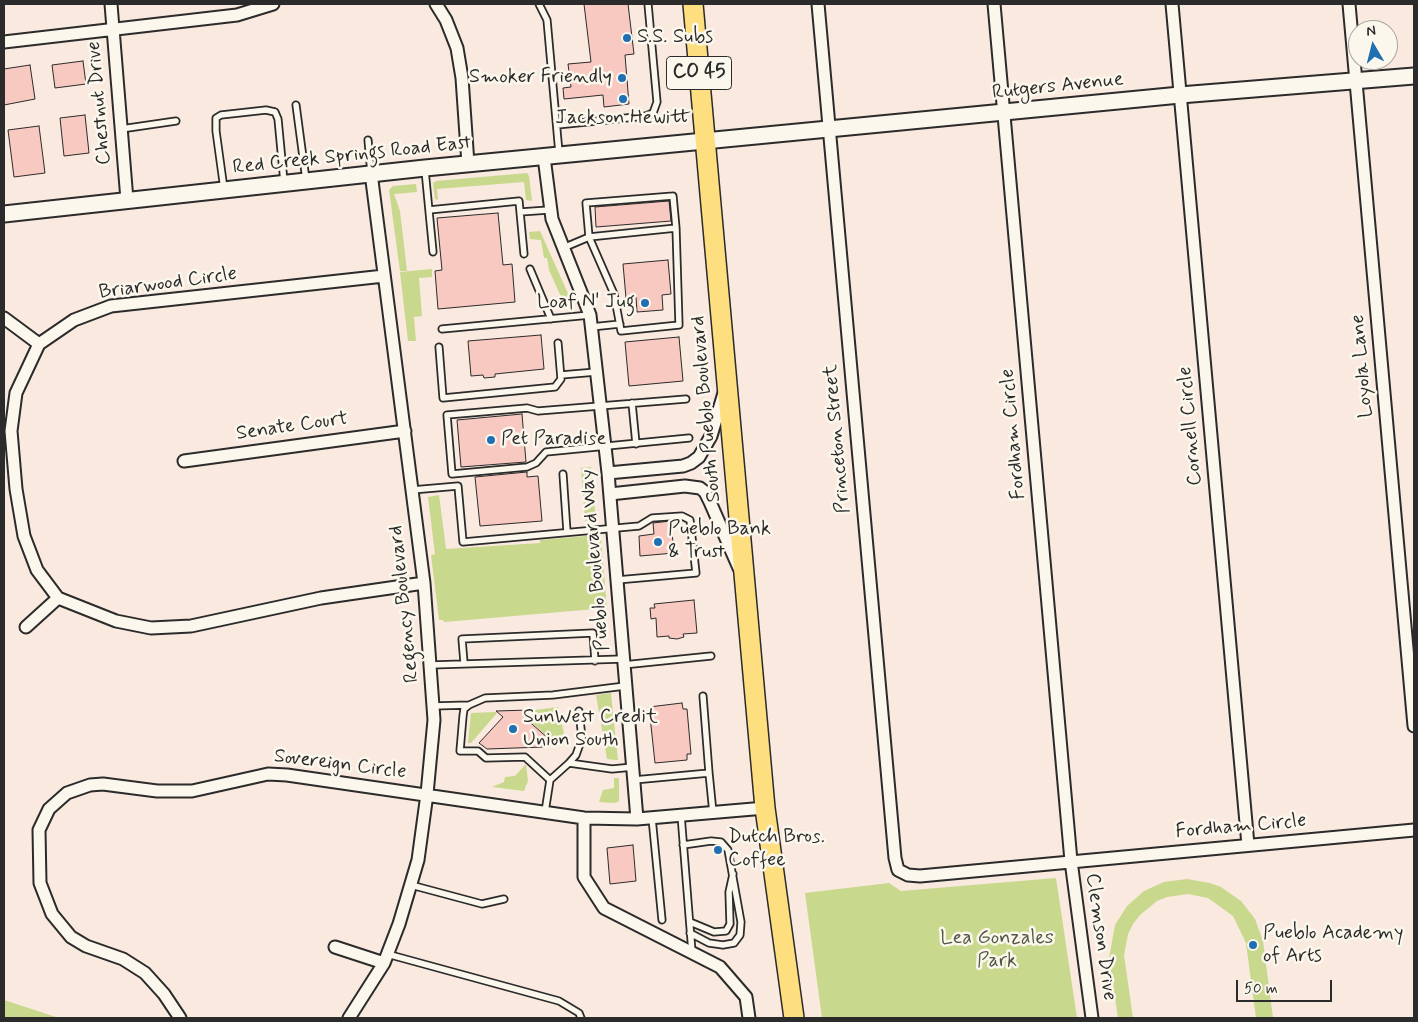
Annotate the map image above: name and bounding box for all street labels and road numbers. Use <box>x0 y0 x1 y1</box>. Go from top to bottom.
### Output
street label: Chestnut Drive <box>83 40 117 166</box>
road number: CO 45 <box>666 56 732 90</box>
street label: Rutgers Avenue <box>991 68 1125 106</box>
street label: Red Creek Springs Road East <box>232 132 472 180</box>
street label: Briarwood Circle <box>97 262 239 306</box>
street label: Loyola Lane <box>1347 313 1379 419</box>
street label: South Pueblo Boulevard <box>687 315 727 503</box>
street label: Princeton Street <box>820 363 856 515</box>
street label: Cornell Circle <box>1174 365 1208 487</box>
street label: Fordham Circle <box>996 368 1032 500</box>
street label: Senate Court <box>235 407 349 447</box>
street label: Pueblo Boulevard Way <box>576 468 616 652</box>
street label: Regency Boulevard <box>385 524 425 684</box>
street label: Sovereign Circle <box>272 745 408 785</box>
street label: Fordham Circle <box>1175 809 1307 845</box>
street label: Clemson Drive <box>1079 872 1121 1002</box>

